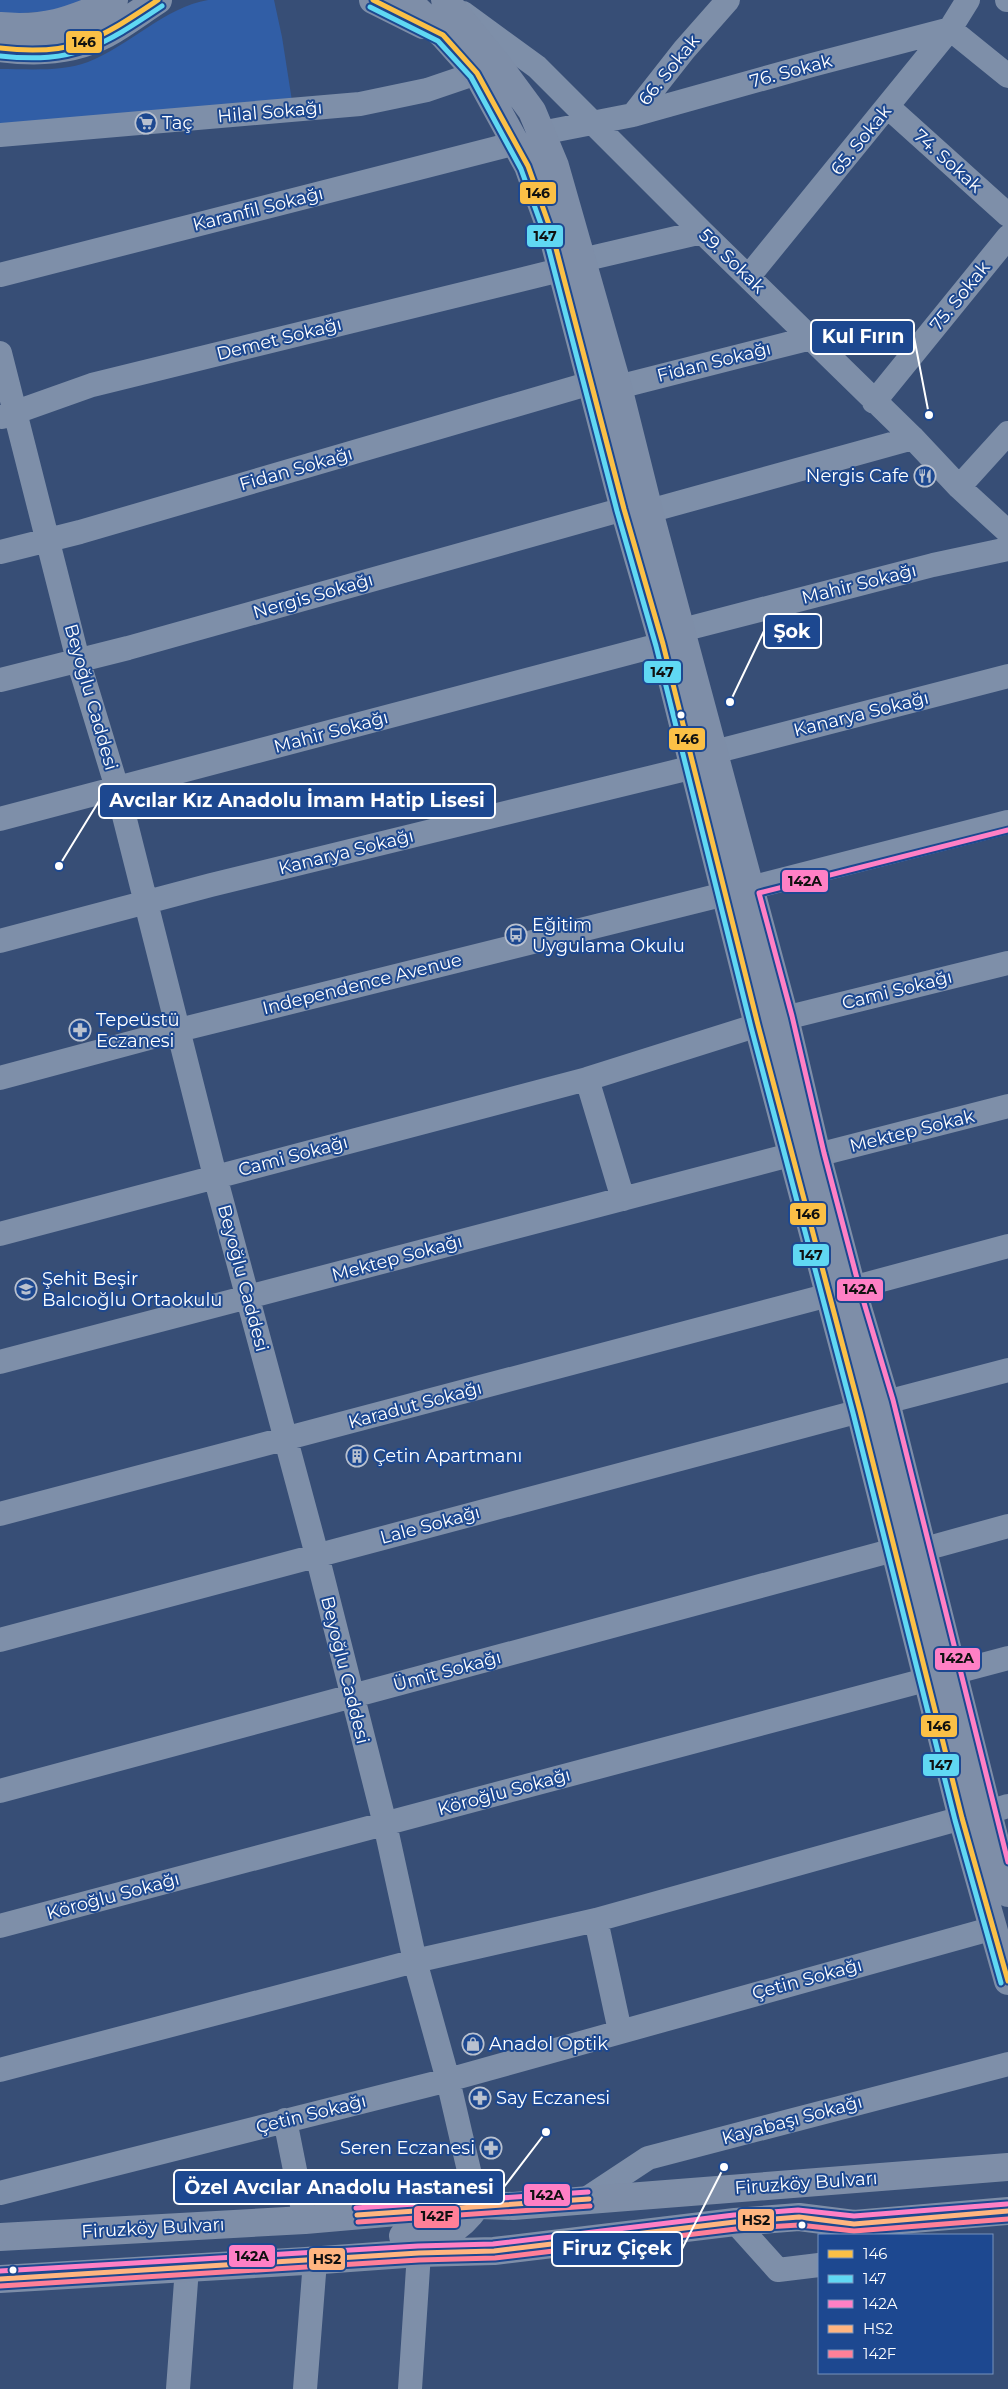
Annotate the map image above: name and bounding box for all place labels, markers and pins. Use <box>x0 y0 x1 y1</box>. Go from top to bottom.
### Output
supermarket icon: Taç <box>134 111 158 135</box>
place label: Taç <box>162 112 193 134</box>
callout: Kul Fırın <box>811 320 914 354</box>
restaurant icon: Nergis Cafe <box>913 464 937 488</box>
place label: Nergis Cafe <box>806 465 909 487</box>
callout: Şok <box>764 614 821 648</box>
unlabelled marker <box>676 710 686 720</box>
callout: Avcılar Kız Anadolu İmam Hatip Lisesi <box>99 784 495 818</box>
place label: Eğitim Uygulama Okulu <box>532 914 685 957</box>
bus stop icon: Eğitim Uygulama Okulu <box>504 923 528 947</box>
place label: Tepeüstü Eczanesi <box>96 1009 180 1052</box>
pharmacy icon: Tepeüstü Eczanesi <box>68 1018 92 1042</box>
place label: Şehit Beşir Balcıoğlu Ortaokulu <box>42 1268 222 1311</box>
school or university icon: Şehit Beşir Balcıoğlu Ortaokulu <box>14 1277 38 1301</box>
building icon: Çetin Apartmanı <box>345 1444 369 1468</box>
place label: Çetin Apartmanı <box>373 1445 522 1467</box>
shop icon: Anadol Optik <box>461 2032 485 2056</box>
place label: Anadol Optik <box>489 2033 608 2055</box>
pharmacy icon: Say Eczanesi <box>468 2086 492 2110</box>
place label: Say Eczanesi <box>496 2087 610 2109</box>
pharmacy icon: Seren Eczanesi <box>479 2136 503 2160</box>
place label: Seren Eczanesi <box>340 2137 475 2159</box>
callout: Özel Avcılar Anadolu Hastanesi <box>174 2170 504 2204</box>
unlabelled marker <box>797 2220 807 2230</box>
callout: Firuz Çiçek <box>552 2232 682 2266</box>
unlabelled marker <box>8 2265 18 2275</box>

